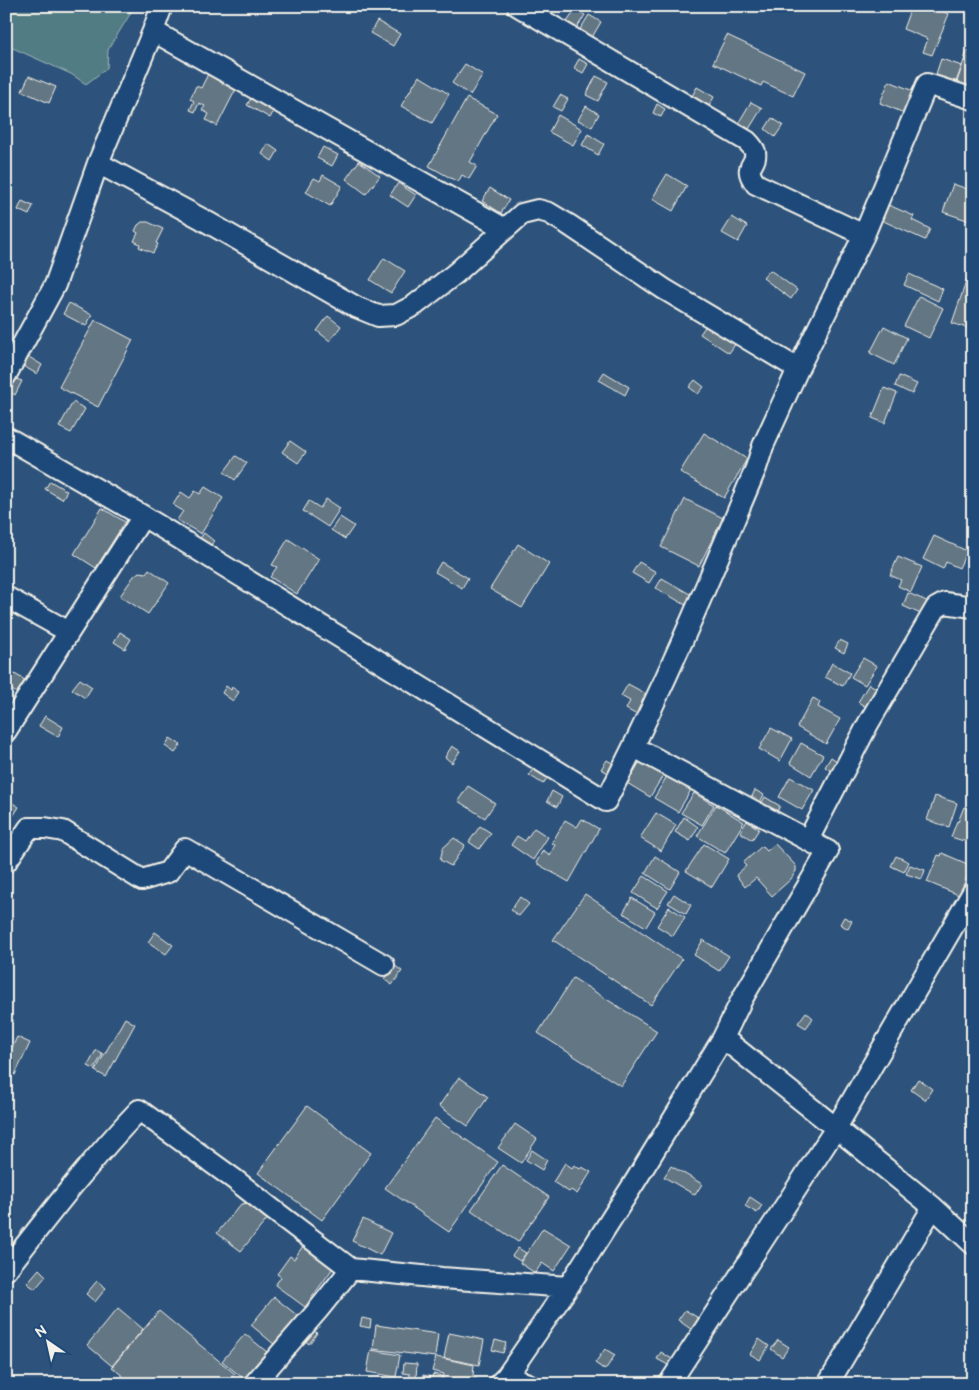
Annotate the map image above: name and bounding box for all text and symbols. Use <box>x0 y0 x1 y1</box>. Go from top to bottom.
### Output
north arrow <box>22 1318 72 1368</box>
text: N <box>32 1322 50 1342</box>

